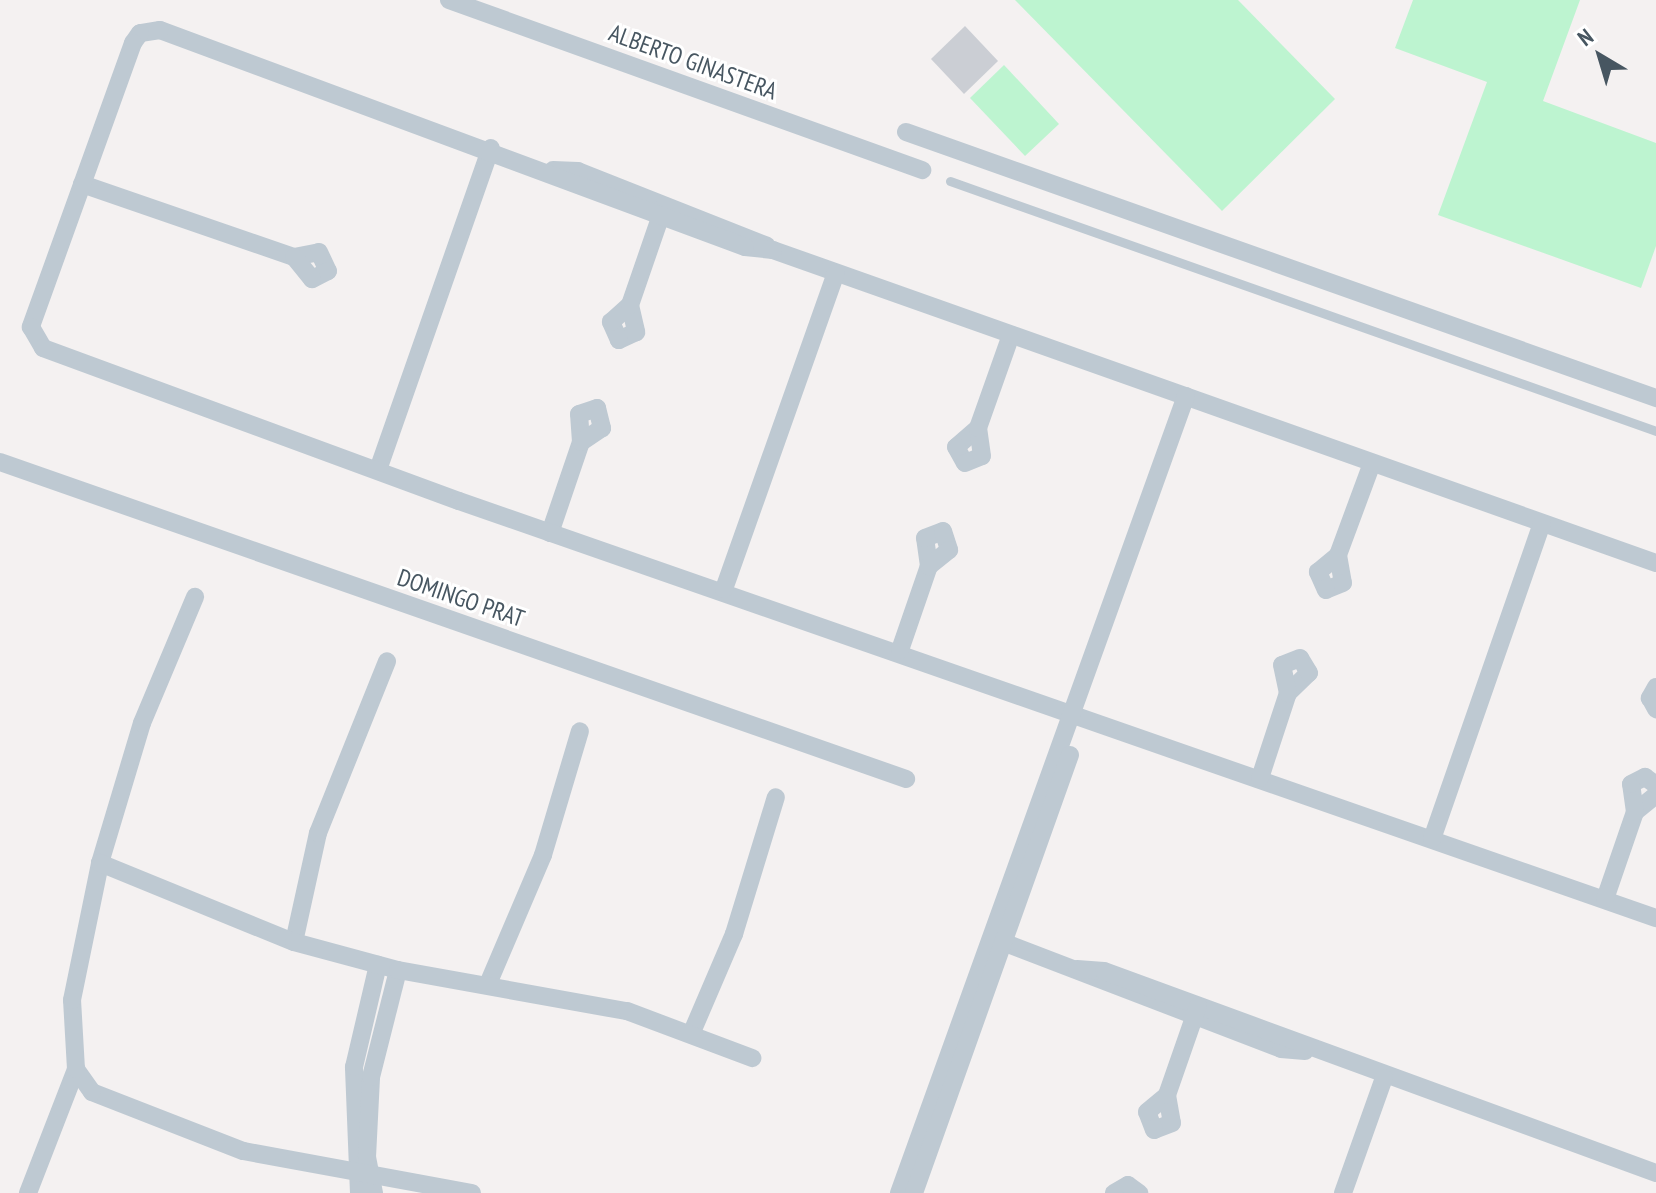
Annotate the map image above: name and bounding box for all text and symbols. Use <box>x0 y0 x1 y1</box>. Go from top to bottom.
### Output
north arrow <box>1560 16 1640 96</box>
street label: ALBERTO GINASTERA <box>605 18 781 106</box>
text: N <box>1572 22 1599 52</box>
street label: DOMINGO PRAT <box>394 563 528 633</box>

